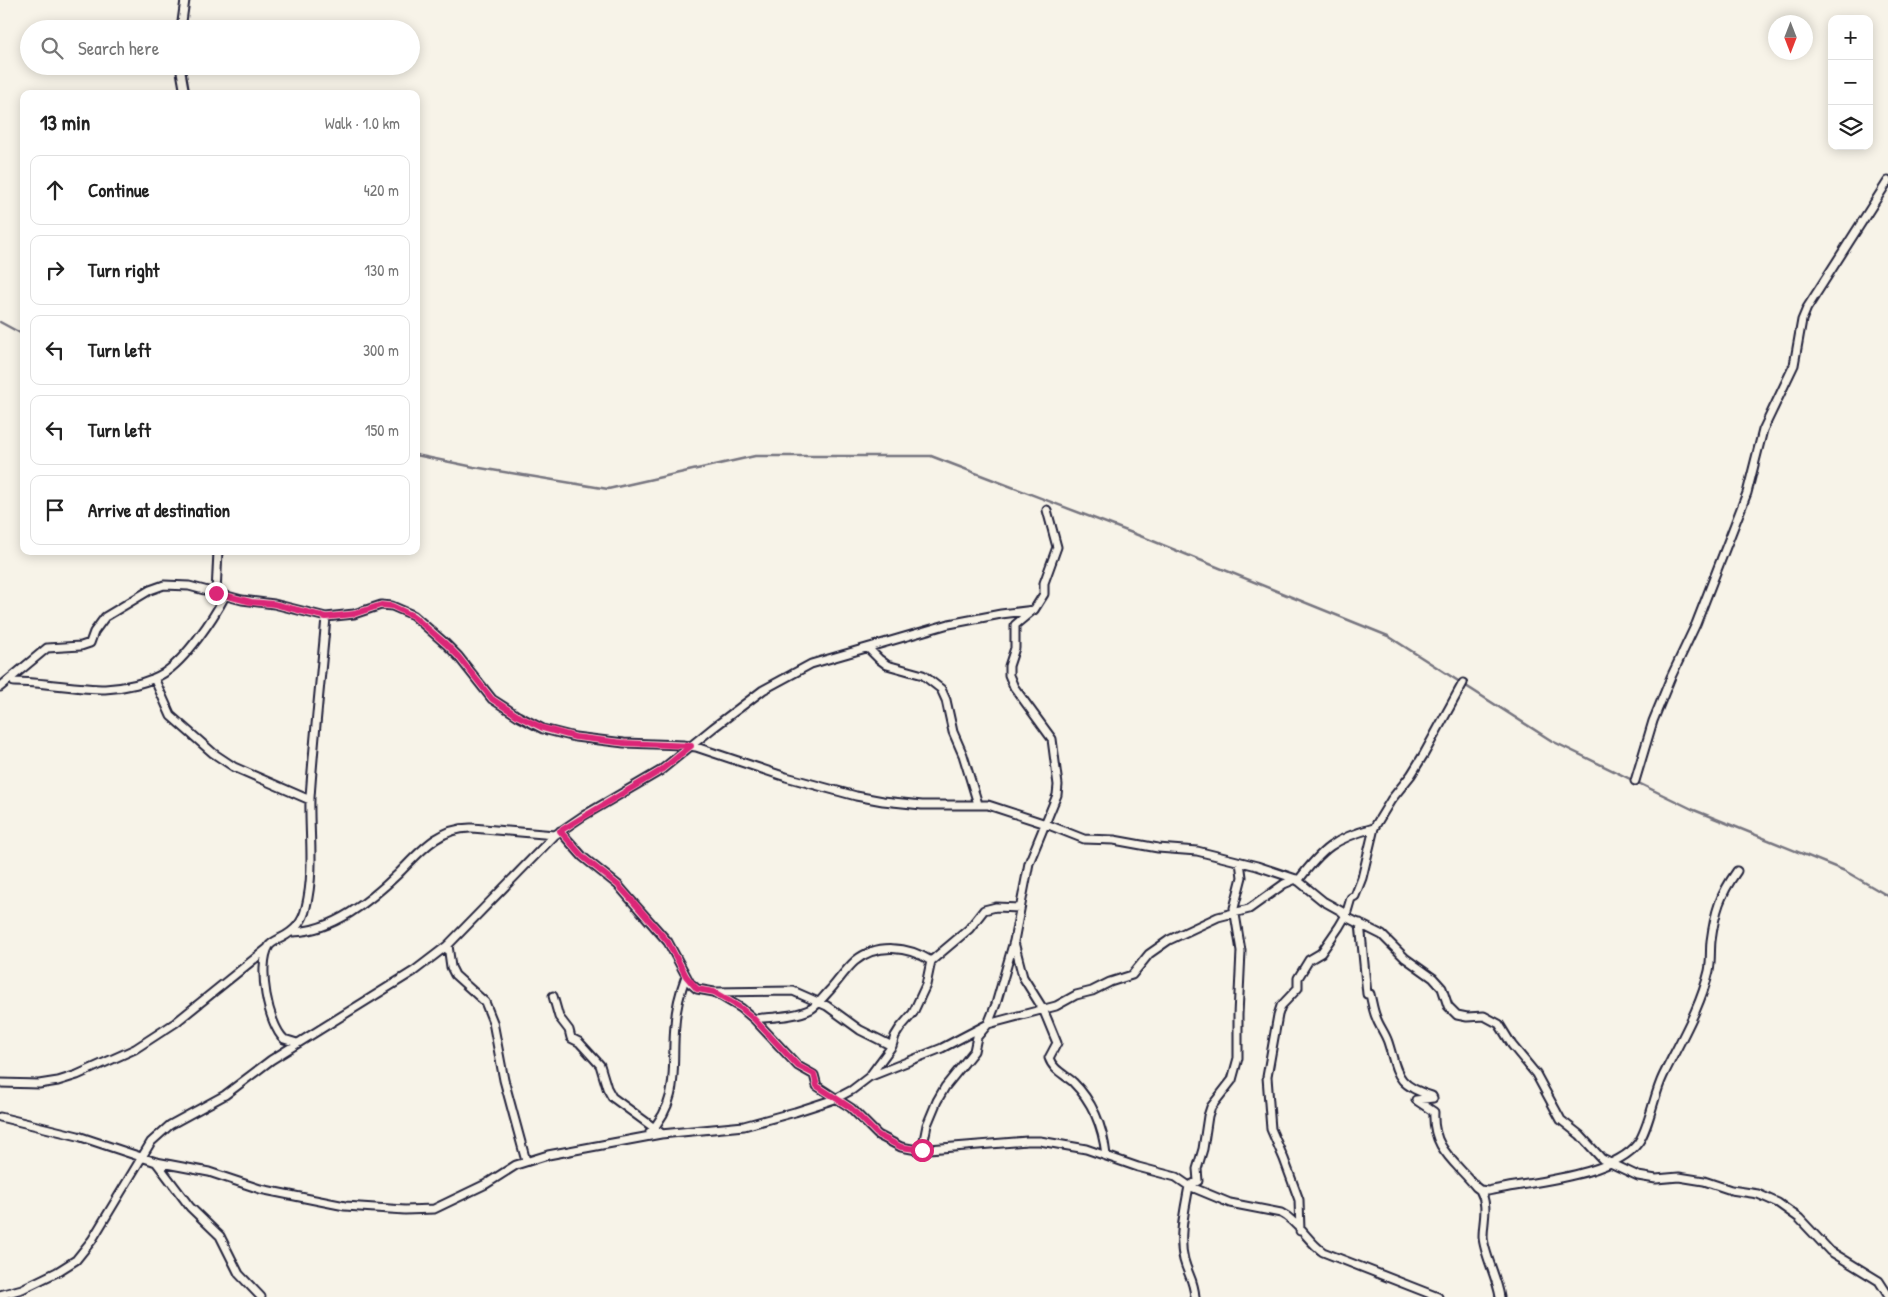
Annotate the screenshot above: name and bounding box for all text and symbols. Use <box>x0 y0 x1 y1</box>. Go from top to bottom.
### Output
north arrow <box>1768 15 1813 60</box>
map controls <box>1828 15 1873 150</box>
button: + <box>1828 15 1873 60</box>
search box <box>20 20 420 75</box>
icon: search <box>38 34 66 62</box>
text: Search here <box>78 35 159 61</box>
button: − <box>1828 60 1873 105</box>
button: layers <box>1828 105 1873 150</box>
text: 13 min <box>40 108 90 137</box>
text: Walk · 1.0 km <box>325 112 400 134</box>
icon: ahead <box>41 176 69 204</box>
text: Continue <box>88 177 149 203</box>
text: 420 m <box>364 179 399 201</box>
icon: right <box>41 256 69 284</box>
text: Turn right <box>88 257 159 283</box>
text: 130 m <box>364 259 399 281</box>
icon: left <box>41 336 69 364</box>
text: Turn left <box>88 337 151 363</box>
text: 300 m <box>363 339 399 361</box>
icon: left <box>41 416 69 444</box>
text: Turn left <box>88 417 151 443</box>
text: 150 m <box>365 419 399 441</box>
icon: arrive <box>41 496 69 524</box>
text: Arrive at destination <box>88 497 230 523</box>
route end <box>205 582 228 605</box>
route start <box>911 1139 934 1162</box>

